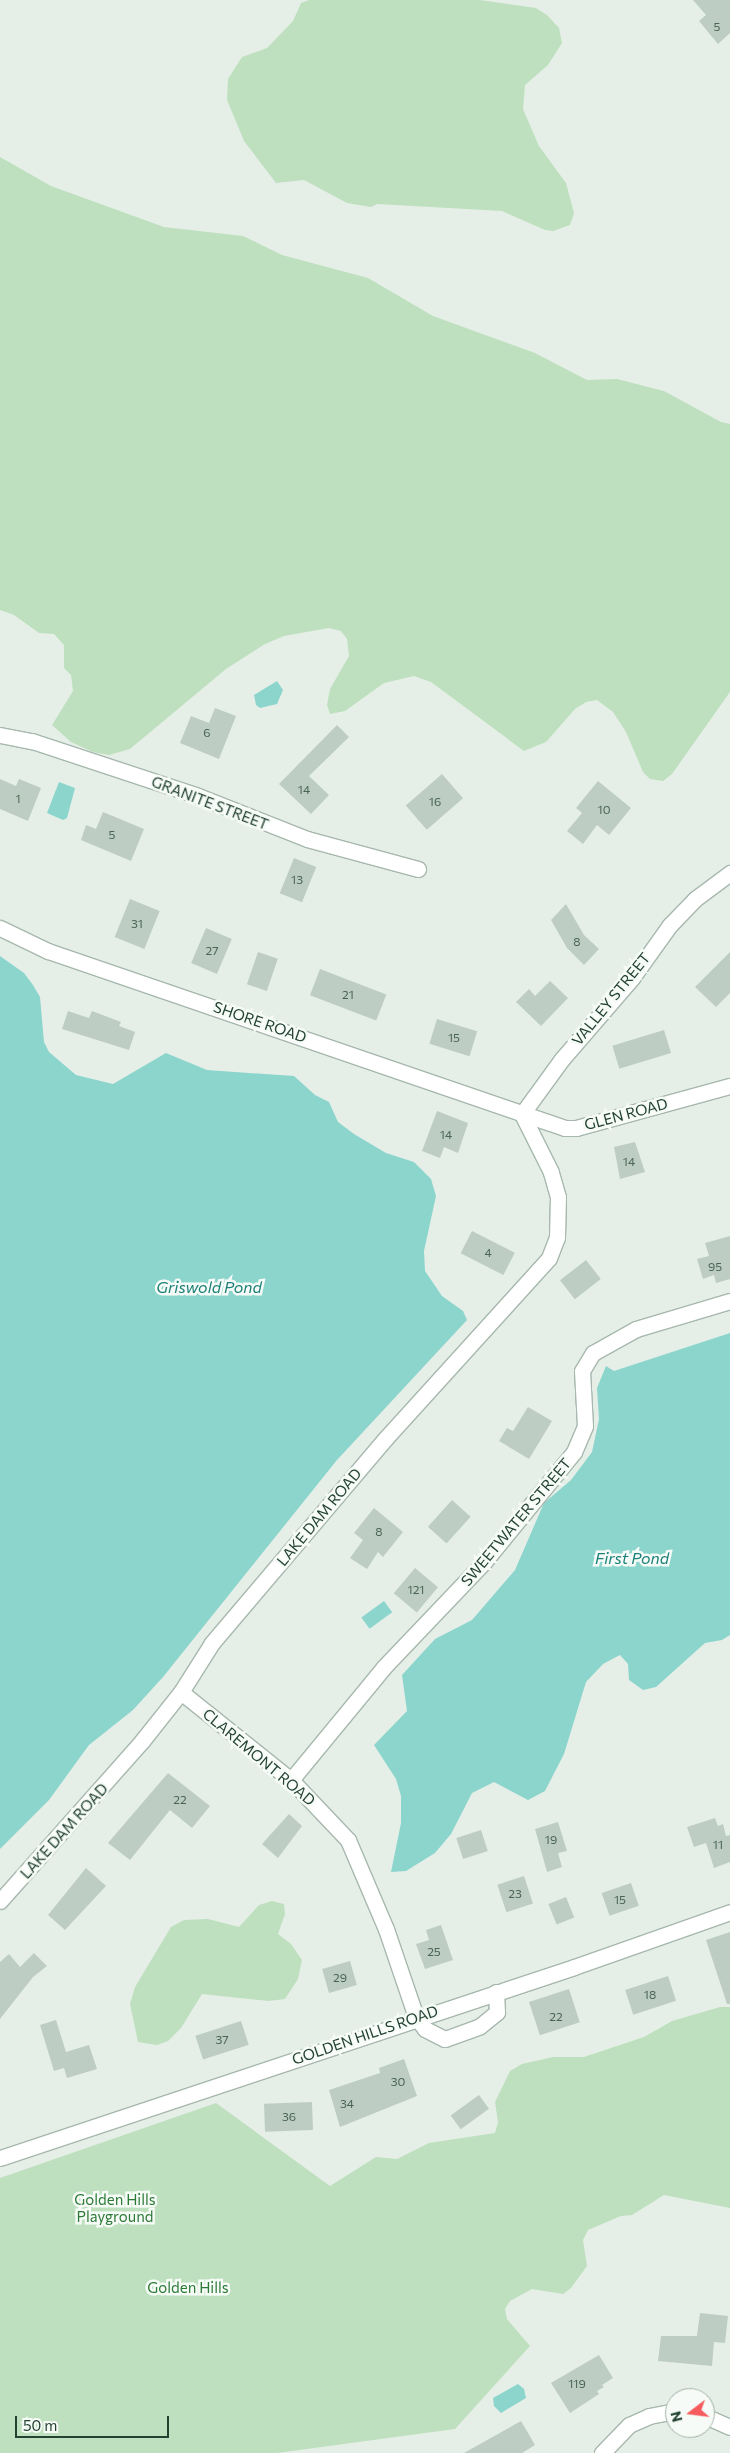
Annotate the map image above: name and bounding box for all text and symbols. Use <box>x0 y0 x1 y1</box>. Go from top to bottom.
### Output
house number: 5 <box>714 20 720 34</box>
house number: 6 <box>203 726 211 740</box>
street label: GRANITE STREET <box>149 772 271 834</box>
house number: 14 <box>298 783 310 797</box>
house number: 1 <box>15 792 21 806</box>
house number: 16 <box>429 795 441 809</box>
house number: 10 <box>598 803 610 817</box>
house number: 5 <box>109 828 115 842</box>
house number: 13 <box>291 873 303 887</box>
house number: 31 <box>131 917 143 931</box>
house number: 8 <box>573 935 581 949</box>
house number: 27 <box>206 944 218 958</box>
street label: VALLEY STREET <box>568 949 654 1049</box>
house number: 21 <box>342 988 354 1002</box>
street label: SHORE ROAD <box>211 998 309 1046</box>
house number: 15 <box>448 1031 460 1045</box>
street label: GLEN ROAD <box>582 1094 670 1134</box>
house number: 14 <box>440 1128 452 1142</box>
house number: 14 <box>623 1155 635 1169</box>
house number: 4 <box>484 1246 492 1260</box>
house number: 95 <box>708 1260 722 1274</box>
water label: Griswold Pond <box>156 1277 262 1297</box>
street label: SWEETWATER STREET <box>457 1454 575 1590</box>
street label: LAKE DAM ROAD <box>273 1464 365 1570</box>
house number: 8 <box>375 1525 383 1539</box>
water label: First Pond <box>595 1548 669 1568</box>
house number: 121 <box>408 1583 424 1597</box>
street label: CLAREMONT ROAD <box>199 1705 319 1809</box>
street label: LAKE DAM ROAD <box>17 1780 111 1882</box>
house number: 22 <box>173 1793 187 1807</box>
house number: 19 <box>545 1833 557 1847</box>
house number: 11 <box>713 1838 723 1852</box>
house number: 23 <box>508 1887 522 1901</box>
house number: 15 <box>614 1893 626 1907</box>
house number: 25 <box>427 1945 441 1959</box>
house number: 29 <box>333 1971 347 1985</box>
house number: 18 <box>644 1988 656 2002</box>
street label: GOLDEN HILLS ROAD <box>290 2002 440 2068</box>
house number: 22 <box>549 2010 563 2024</box>
house number: 37 <box>215 2033 229 2047</box>
house number: 30 <box>391 2075 405 2089</box>
house number: 34 <box>340 2097 354 2111</box>
house number: 36 <box>282 2110 296 2124</box>
park label: Golden Hills Playground <box>74 2190 156 2225</box>
park label: Golden Hills <box>147 2279 229 2297</box>
house number: 119 <box>568 2377 586 2391</box>
north arrow <box>665 2388 715 2438</box>
scale bar <box>18 2406 171 2438</box>
text: N <box>666 2409 686 2424</box>
text: 50 m <box>23 2416 57 2434</box>

